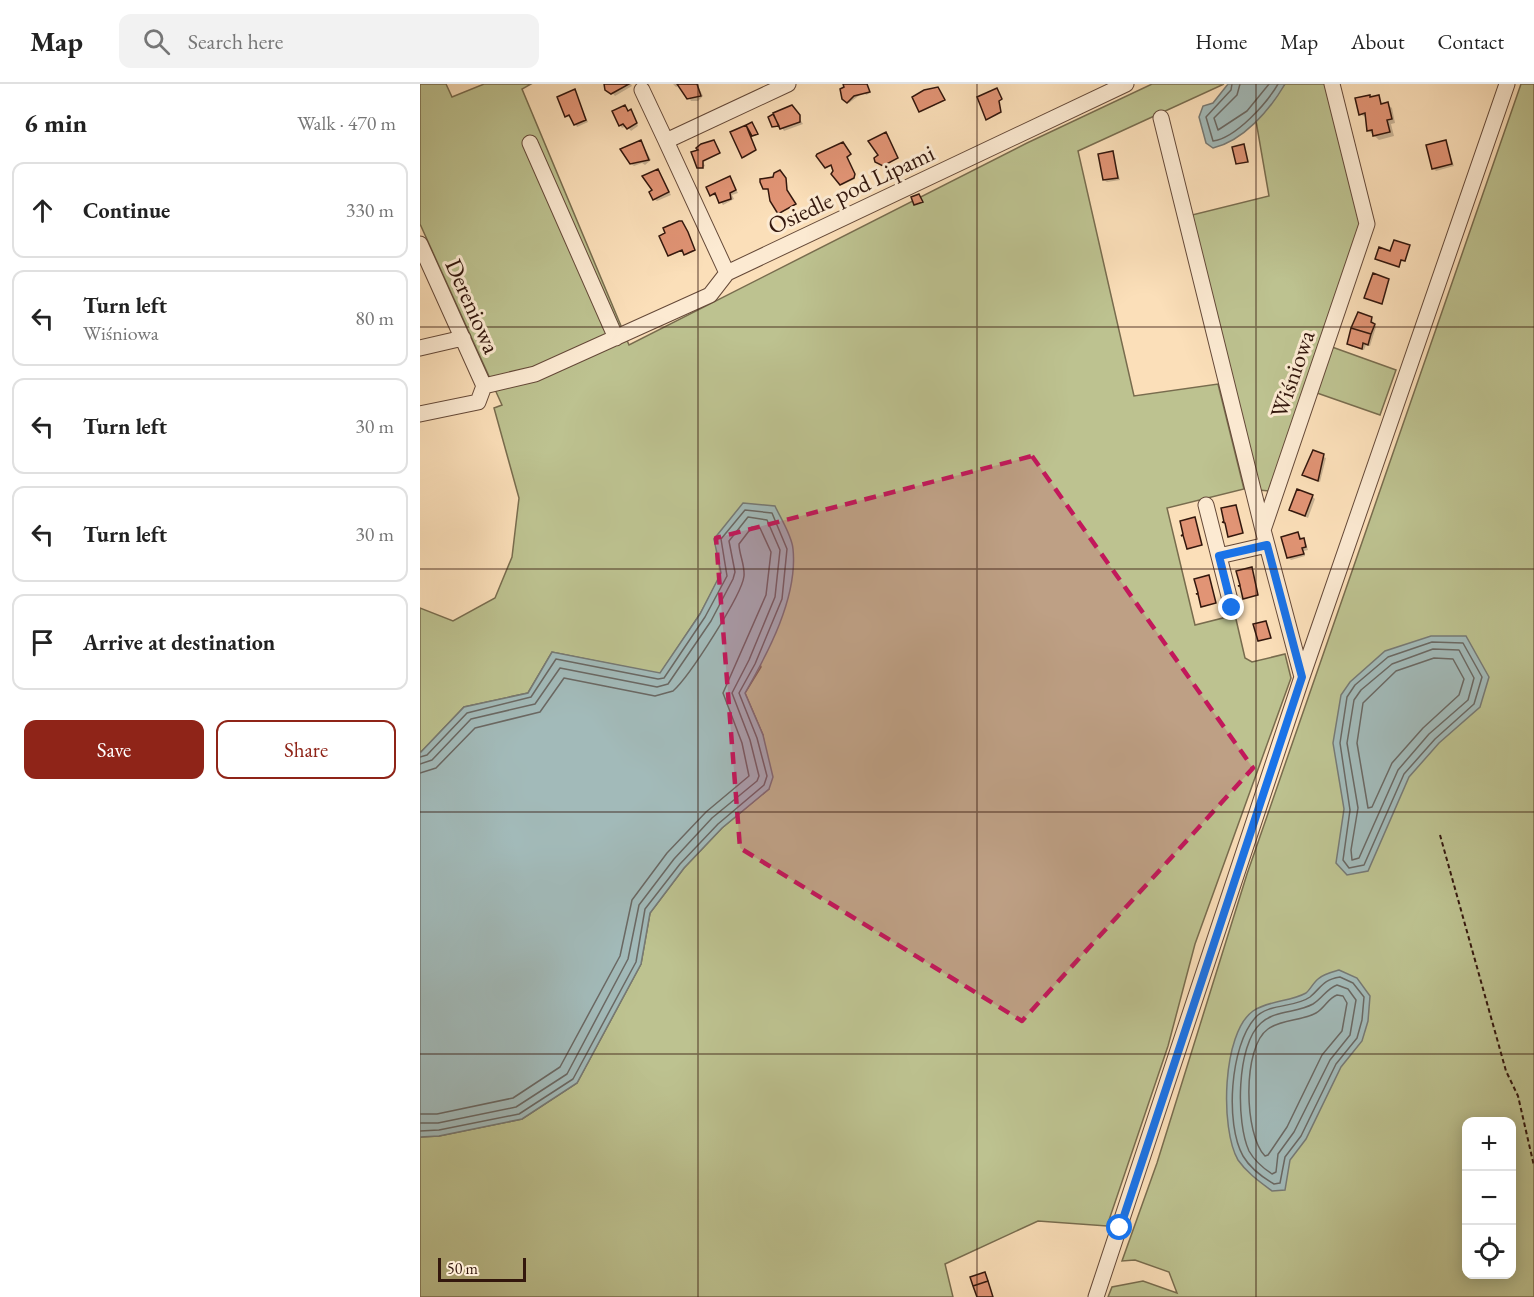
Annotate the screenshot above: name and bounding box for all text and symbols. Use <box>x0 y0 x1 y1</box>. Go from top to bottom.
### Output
search box <box>119 14 539 68</box>
text: Map <box>30 23 83 59</box>
icon: search <box>140 25 173 58</box>
text: Search here <box>188 27 283 56</box>
text: Home <box>1195 28 1247 55</box>
text: Map <box>1280 28 1318 55</box>
text: About <box>1351 28 1404 55</box>
text: Contact <box>1437 28 1504 55</box>
text: 6 min <box>24 106 87 140</box>
text: Walk · 470 m <box>297 110 396 136</box>
street label: Osiedle pod Lipami <box>763 137 939 241</box>
icon: ahead <box>26 194 59 227</box>
text: Continue <box>83 196 170 225</box>
text: 330 m <box>346 197 394 223</box>
street label: Dereniowa <box>438 254 508 359</box>
text: Turn left <box>83 291 167 320</box>
icon: left <box>26 302 59 335</box>
text: 80 m <box>355 305 394 331</box>
text: Wiśniowa <box>83 320 159 346</box>
street label: Wiśniowa <box>1263 326 1322 422</box>
icon: left <box>26 410 59 443</box>
text: Turn left <box>83 412 167 441</box>
text: 30 m <box>355 413 394 439</box>
icon: left <box>26 518 59 551</box>
text: Turn left <box>83 520 167 549</box>
text: 30 m <box>355 521 394 547</box>
route end <box>1218 594 1244 620</box>
icon: arrive <box>26 626 59 659</box>
text: Arrive at destination <box>83 628 275 657</box>
button: Save <box>24 720 204 779</box>
button: Share <box>216 720 396 779</box>
map controls <box>1462 1117 1516 1279</box>
button: + <box>1462 1117 1516 1171</box>
button: − <box>1462 1171 1516 1225</box>
route start <box>1106 1214 1132 1240</box>
button: locate <box>1462 1225 1516 1279</box>
scale bar <box>438 1255 526 1282</box>
text: 50 m <box>447 1258 478 1279</box>

